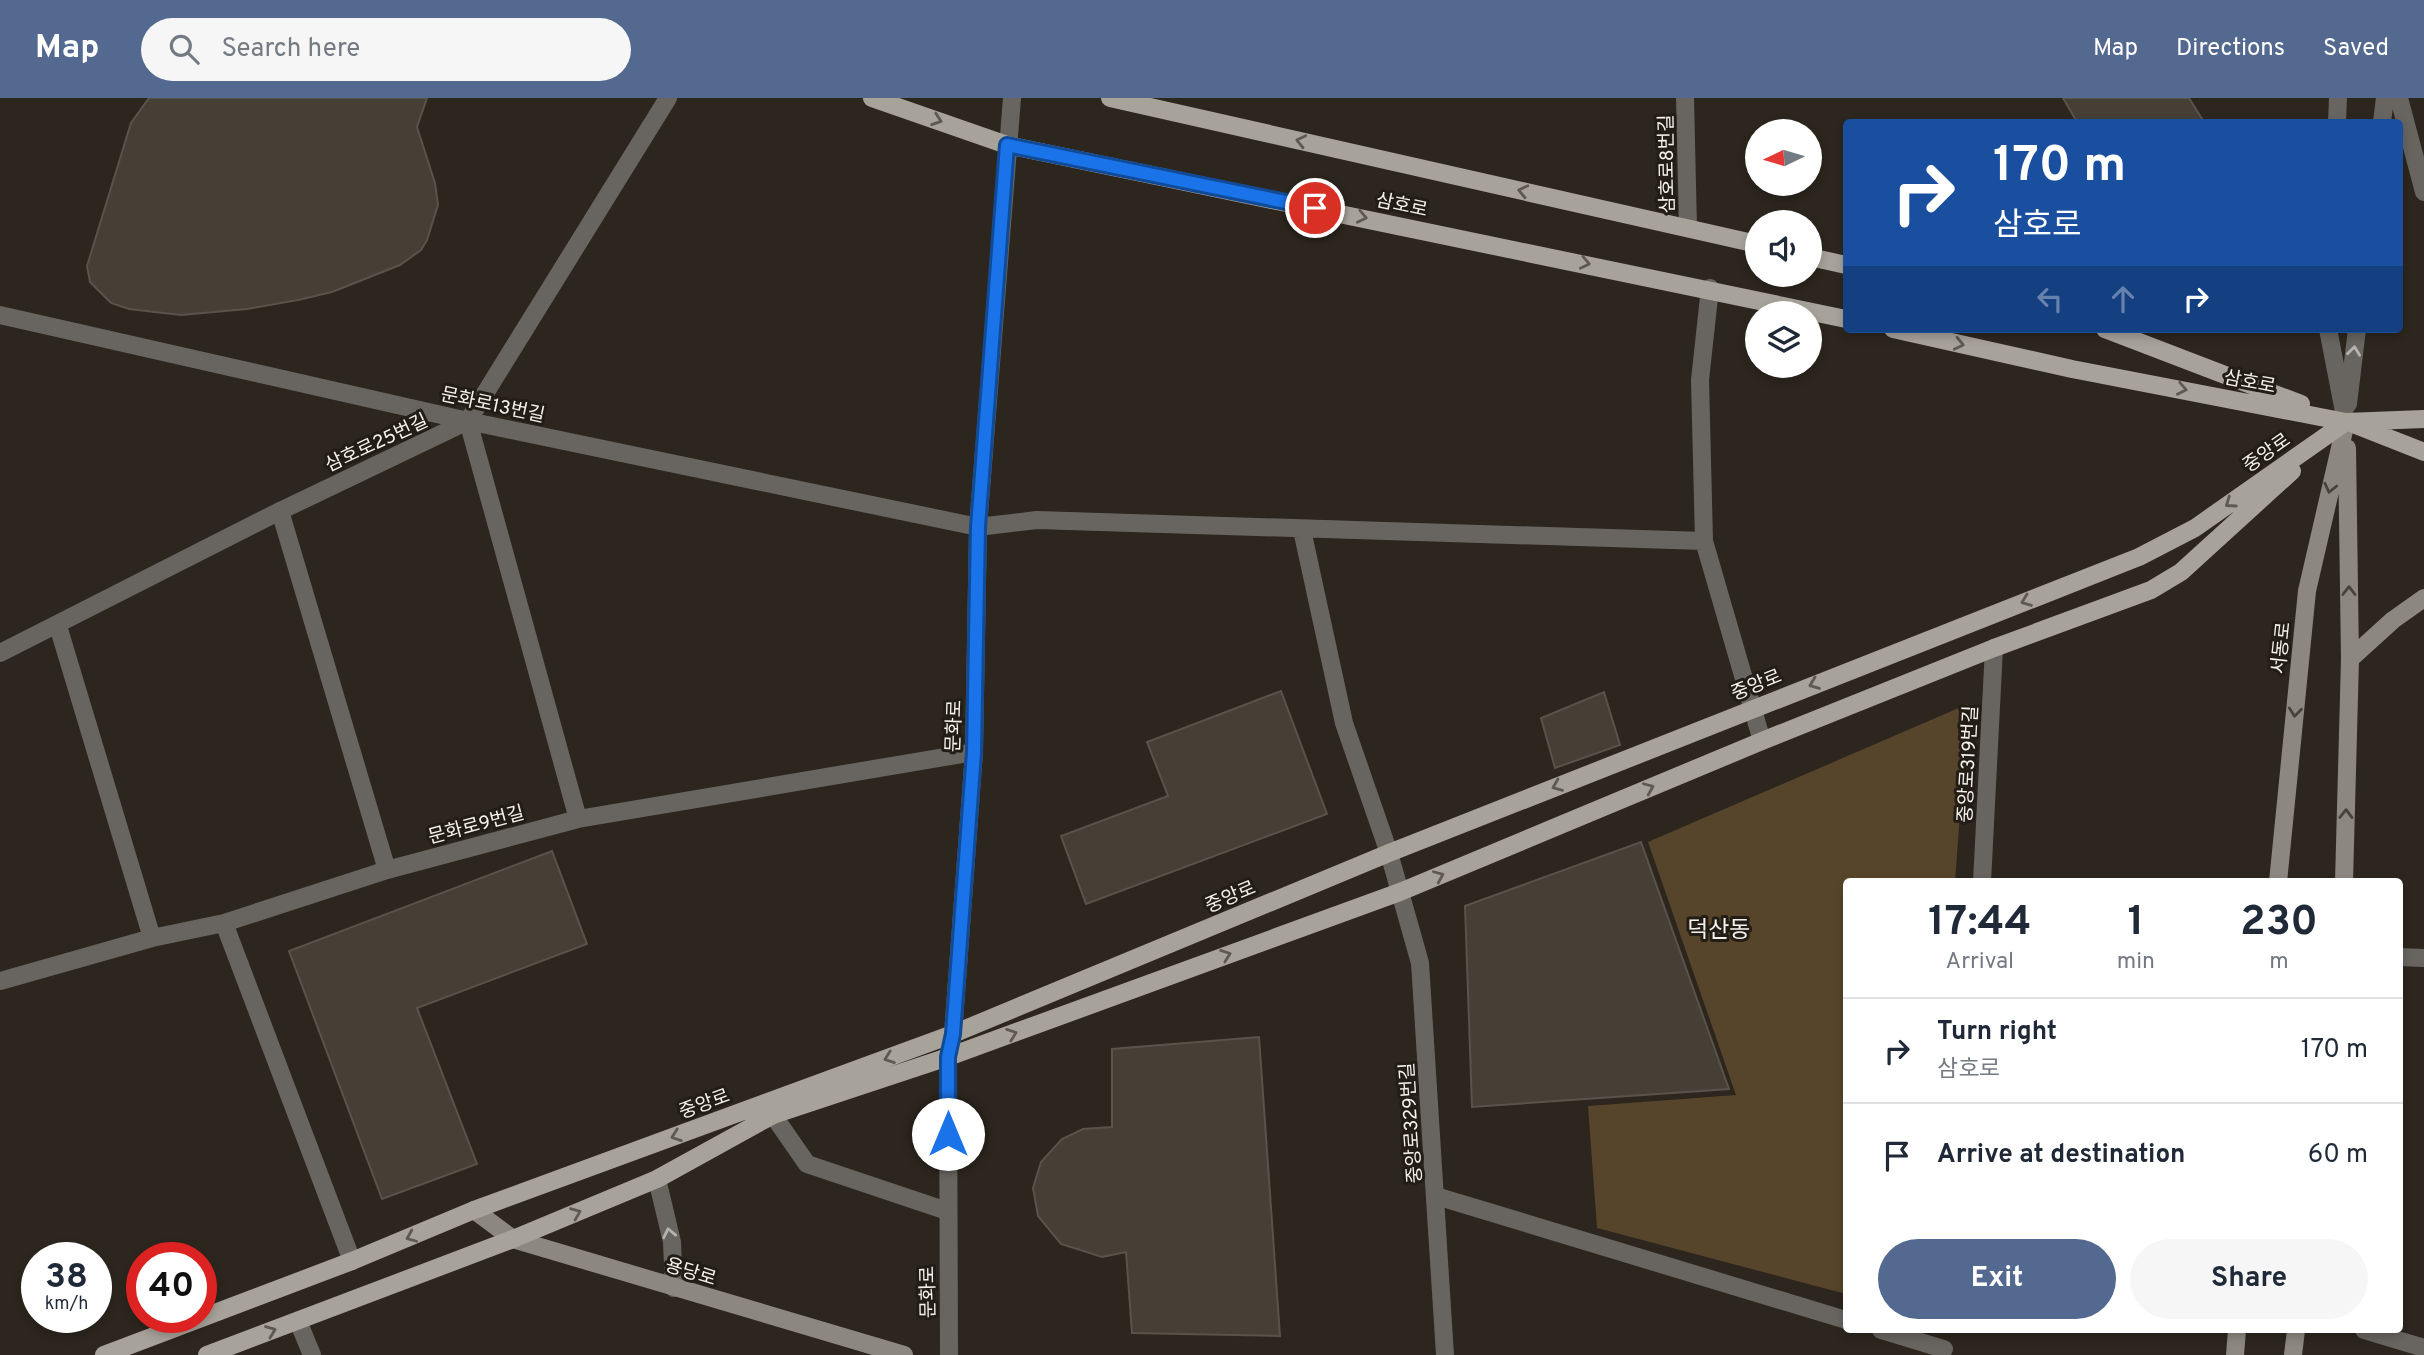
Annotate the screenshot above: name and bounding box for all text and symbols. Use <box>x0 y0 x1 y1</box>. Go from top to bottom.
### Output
search box <box>141 18 631 81</box>
text: Map <box>35 28 99 70</box>
icon: search <box>165 30 203 68</box>
text: Search here <box>221 33 360 66</box>
text: Map <box>2093 34 2138 64</box>
text: Directions <box>2176 34 2285 64</box>
text: Saved <box>2323 34 2389 64</box>
one-way arrow <box>930 112 942 126</box>
street label: 삼호로8번길 <box>1655 114 1681 214</box>
north arrow <box>1745 119 1822 196</box>
map controls <box>1745 119 1822 378</box>
one-way arrow <box>1295 135 1307 149</box>
text: 170 m <box>1993 137 2126 199</box>
icon: right <box>1878 147 1969 238</box>
pin <box>1285 178 1345 238</box>
one-way arrow <box>1517 185 1529 199</box>
icon: arrive <box>1296 189 1334 227</box>
street label: 삼호로 <box>1373 189 1430 223</box>
text: 삼호로 <box>1993 207 2081 247</box>
one-way arrow <box>1356 209 1368 224</box>
button: sound <box>1745 210 1822 287</box>
one-way arrow <box>1579 254 1591 269</box>
icon: left <box>2031 280 2069 318</box>
icon: ahead <box>2104 280 2142 318</box>
icon: right <box>2177 280 2215 318</box>
button: layers <box>1745 301 1822 378</box>
one-way arrow <box>1953 336 1965 350</box>
one-way arrow <box>2347 345 2362 357</box>
street label: 삼호로 <box>2222 366 2278 400</box>
one-way arrow <box>2176 381 2188 396</box>
street label: 문화로13번길 <box>438 383 547 429</box>
street label: 삼호로25번길 <box>322 410 432 478</box>
street label: 중앙로 <box>2239 429 2296 479</box>
one-way arrow <box>2324 482 2339 494</box>
one-way arrow <box>2225 495 2238 507</box>
one-way arrow <box>2341 585 2357 595</box>
one-way arrow <box>2020 593 2032 607</box>
street label: 서동로 <box>2267 621 2297 676</box>
street label: 중앙로 <box>1728 665 1786 707</box>
one-way arrow <box>1808 675 1820 689</box>
street label: 문화로 <box>942 699 968 753</box>
street label: 중앙로319번길 <box>1954 705 1984 823</box>
one-way arrow <box>2287 707 2302 718</box>
one-way arrow <box>1551 778 1563 792</box>
one-way arrow <box>1641 782 1654 796</box>
street label: 문화로9번길 <box>426 802 527 850</box>
one-way arrow <box>2339 808 2354 819</box>
one-way arrow <box>1432 870 1444 884</box>
street label: 중앙로 <box>1202 877 1260 919</box>
text: 17:44 <box>1928 897 2032 950</box>
text: 1 <box>2127 897 2144 950</box>
text: 230 <box>2240 897 2318 950</box>
district label: 덕산동 <box>1687 917 1751 946</box>
text: Arrival <box>1946 948 2014 977</box>
text: min <box>2117 948 2155 977</box>
text: m <box>2269 948 2289 977</box>
one-way arrow <box>1219 950 1231 964</box>
text: Turn right <box>1937 1016 2057 1049</box>
one-way arrow <box>1005 1028 1017 1042</box>
icon: right <box>1878 1032 1916 1070</box>
text: 170 m <box>2301 1034 2368 1067</box>
one-way arrow <box>884 1049 896 1063</box>
text: 삼호로 <box>1937 1056 2000 1085</box>
street label: 중앙로329번길 <box>1396 1061 1428 1184</box>
street label: 중앙로 <box>676 1085 733 1125</box>
position arrow <box>911 1097 985 1171</box>
one-way arrow <box>670 1128 682 1142</box>
icon: arrive <box>1878 1137 1916 1175</box>
text: Arrive at destination <box>1937 1139 2185 1172</box>
text: 60 m <box>2308 1139 2368 1172</box>
one-way arrow <box>569 1207 581 1221</box>
one-way arrow <box>663 1227 678 1239</box>
one-way arrow <box>405 1228 417 1242</box>
button: Exit <box>1878 1239 2116 1319</box>
button: Share <box>2130 1239 2368 1319</box>
speed limit sign: 40 <box>126 1242 217 1333</box>
street label: 용당로 <box>662 1254 719 1292</box>
text: 38 <box>45 1256 88 1300</box>
street label: 문화로 <box>917 1266 941 1318</box>
text: km/h <box>45 1293 88 1316</box>
one-way arrow <box>265 1325 277 1339</box>

